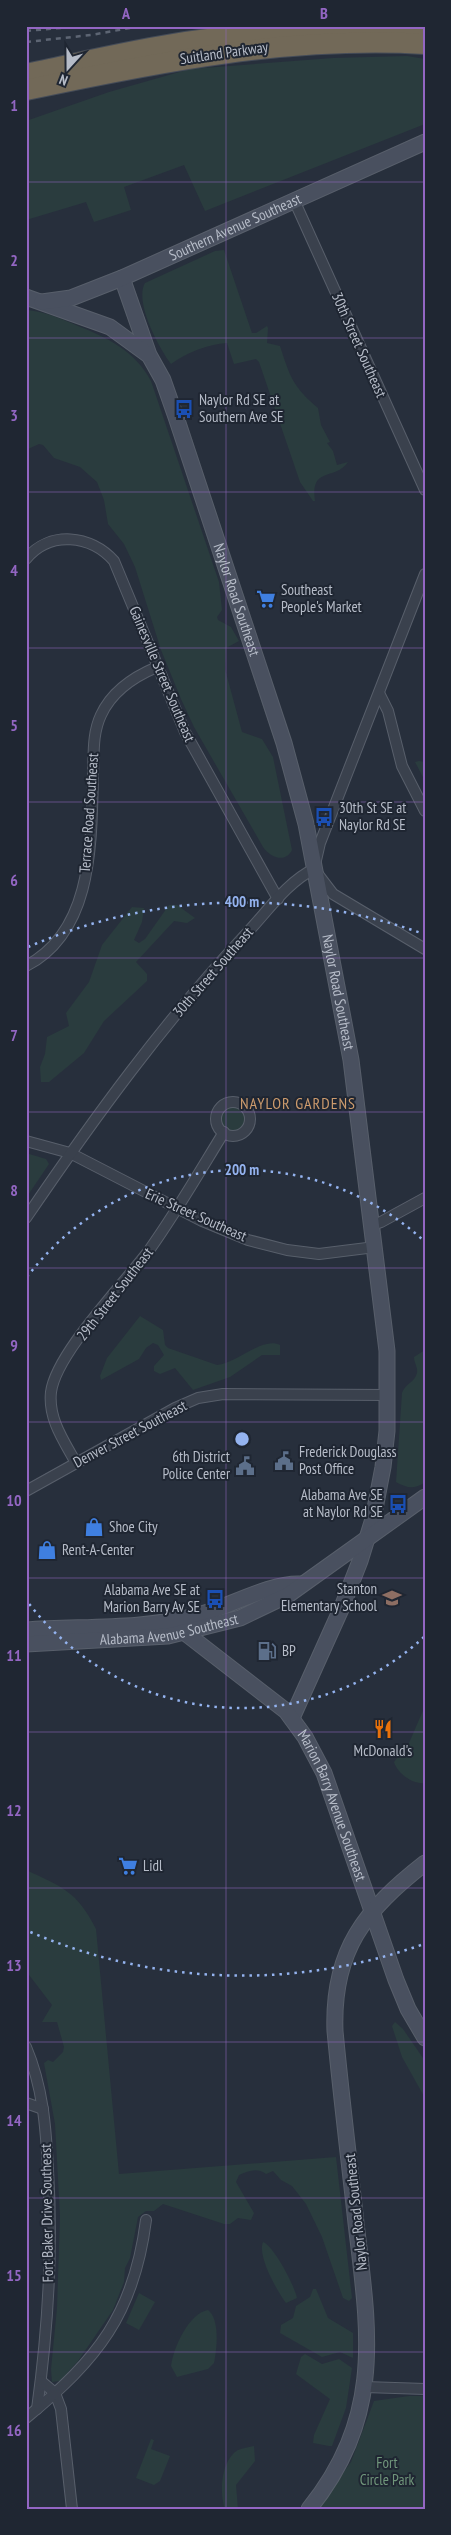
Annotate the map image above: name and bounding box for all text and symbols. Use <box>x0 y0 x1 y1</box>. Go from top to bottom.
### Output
text: A <box>121 3 131 23</box>
text: B <box>320 3 328 23</box>
street label: Suitland Parkway <box>179 37 270 68</box>
north arrow <box>42 42 92 92</box>
text: N <box>57 70 70 90</box>
text: 1 <box>10 95 18 115</box>
street label: Southern Avenue Southeast <box>166 189 304 265</box>
text: 2 <box>10 250 18 270</box>
street label: 30th Street Southeast <box>328 289 391 400</box>
place label: Naylor Rd SE at Southern Ave SE <box>199 390 283 426</box>
bus stop icon: Naylor Rd SE at Southern Ave SE <box>173 398 195 420</box>
text: 3 <box>10 405 18 425</box>
street label: Naylor Road Southeast <box>210 541 265 658</box>
text: 4 <box>10 560 18 580</box>
place label: Southeast People's Market <box>281 580 362 616</box>
supermarket icon: Southeast People's Market <box>255 588 277 610</box>
street label: Gainesville Street Southeast <box>125 603 200 745</box>
text: 5 <box>10 715 18 735</box>
street label: Terrace Road Southeast <box>75 752 102 874</box>
place label: 30th St SE at Naylor Rd SE <box>339 798 406 834</box>
bus stop icon: 30th St SE at Naylor Rd SE <box>313 806 335 828</box>
text: 6 <box>10 870 18 890</box>
text: 400 m <box>225 892 259 911</box>
street label: 30th Street Southeast <box>168 923 257 1021</box>
street label: Naylor Road Southeast <box>318 933 359 1052</box>
text: 7 <box>10 1025 18 1045</box>
district label: NAYLOR GARDENS <box>240 1093 356 1113</box>
text: 200 m <box>225 1160 259 1179</box>
text: 8 <box>10 1180 18 1200</box>
street label: Erie Street Southeast <box>143 1184 250 1245</box>
street label: 29th Street Southeast <box>72 1243 157 1344</box>
text: 9 <box>10 1335 18 1355</box>
street label: Denver Street Southeast <box>70 1396 190 1471</box>
centre of rings <box>233 1430 251 1448</box>
place label: Frederick Douglass Post Office <box>299 1442 397 1478</box>
place label: 6th District Police Center <box>162 1447 231 1483</box>
public building icon: Frederick Douglass Post Office <box>273 1450 295 1472</box>
public building icon: 6th District Police Center <box>234 1455 256 1477</box>
place label: Alabama Ave SE at Naylor Rd SE <box>301 1485 383 1521</box>
text: 10 <box>6 1490 22 1510</box>
bus stop icon: Alabama Ave SE at Naylor Rd SE <box>387 1493 409 1515</box>
shop icon: Shoe City <box>83 1516 105 1538</box>
place label: Shoe City <box>109 1517 158 1536</box>
shop icon: Rent-A-Center <box>36 1539 58 1561</box>
place label: Rent-A-Center <box>62 1540 135 1559</box>
place label: Stanton Elementary School <box>281 1579 378 1615</box>
place label: Alabama Ave SE at Marion Barry Av SE <box>104 1580 200 1616</box>
school or university icon: Stanton Elementary School <box>381 1587 403 1609</box>
bus stop icon: Alabama Ave SE at Marion Barry Av SE <box>204 1588 226 1610</box>
street label: Alabama Avenue Southeast <box>99 1609 240 1649</box>
fuel station icon: BP <box>256 1640 278 1662</box>
place label: BP <box>282 1641 296 1660</box>
text: 11 <box>6 1645 22 1665</box>
restaurant icon: McDonald's <box>372 1718 394 1740</box>
street label: Marion Barry Avenue Southeast <box>294 1726 371 1884</box>
place label: McDonald's <box>354 1741 412 1760</box>
text: 12 <box>6 1800 22 1820</box>
supermarket icon: Lidl <box>117 1855 139 1877</box>
place label: Lidl <box>143 1856 163 1875</box>
text: 13 <box>6 1955 22 1975</box>
text: 14 <box>6 2110 22 2130</box>
street label: Fort Baker Drive Southeast <box>36 2144 57 2282</box>
street label: Naylor Road Southeast <box>340 2153 371 2271</box>
text: 15 <box>6 2265 22 2285</box>
text: 16 <box>6 2420 22 2440</box>
park label: Fort Circle Park <box>360 2453 415 2489</box>

